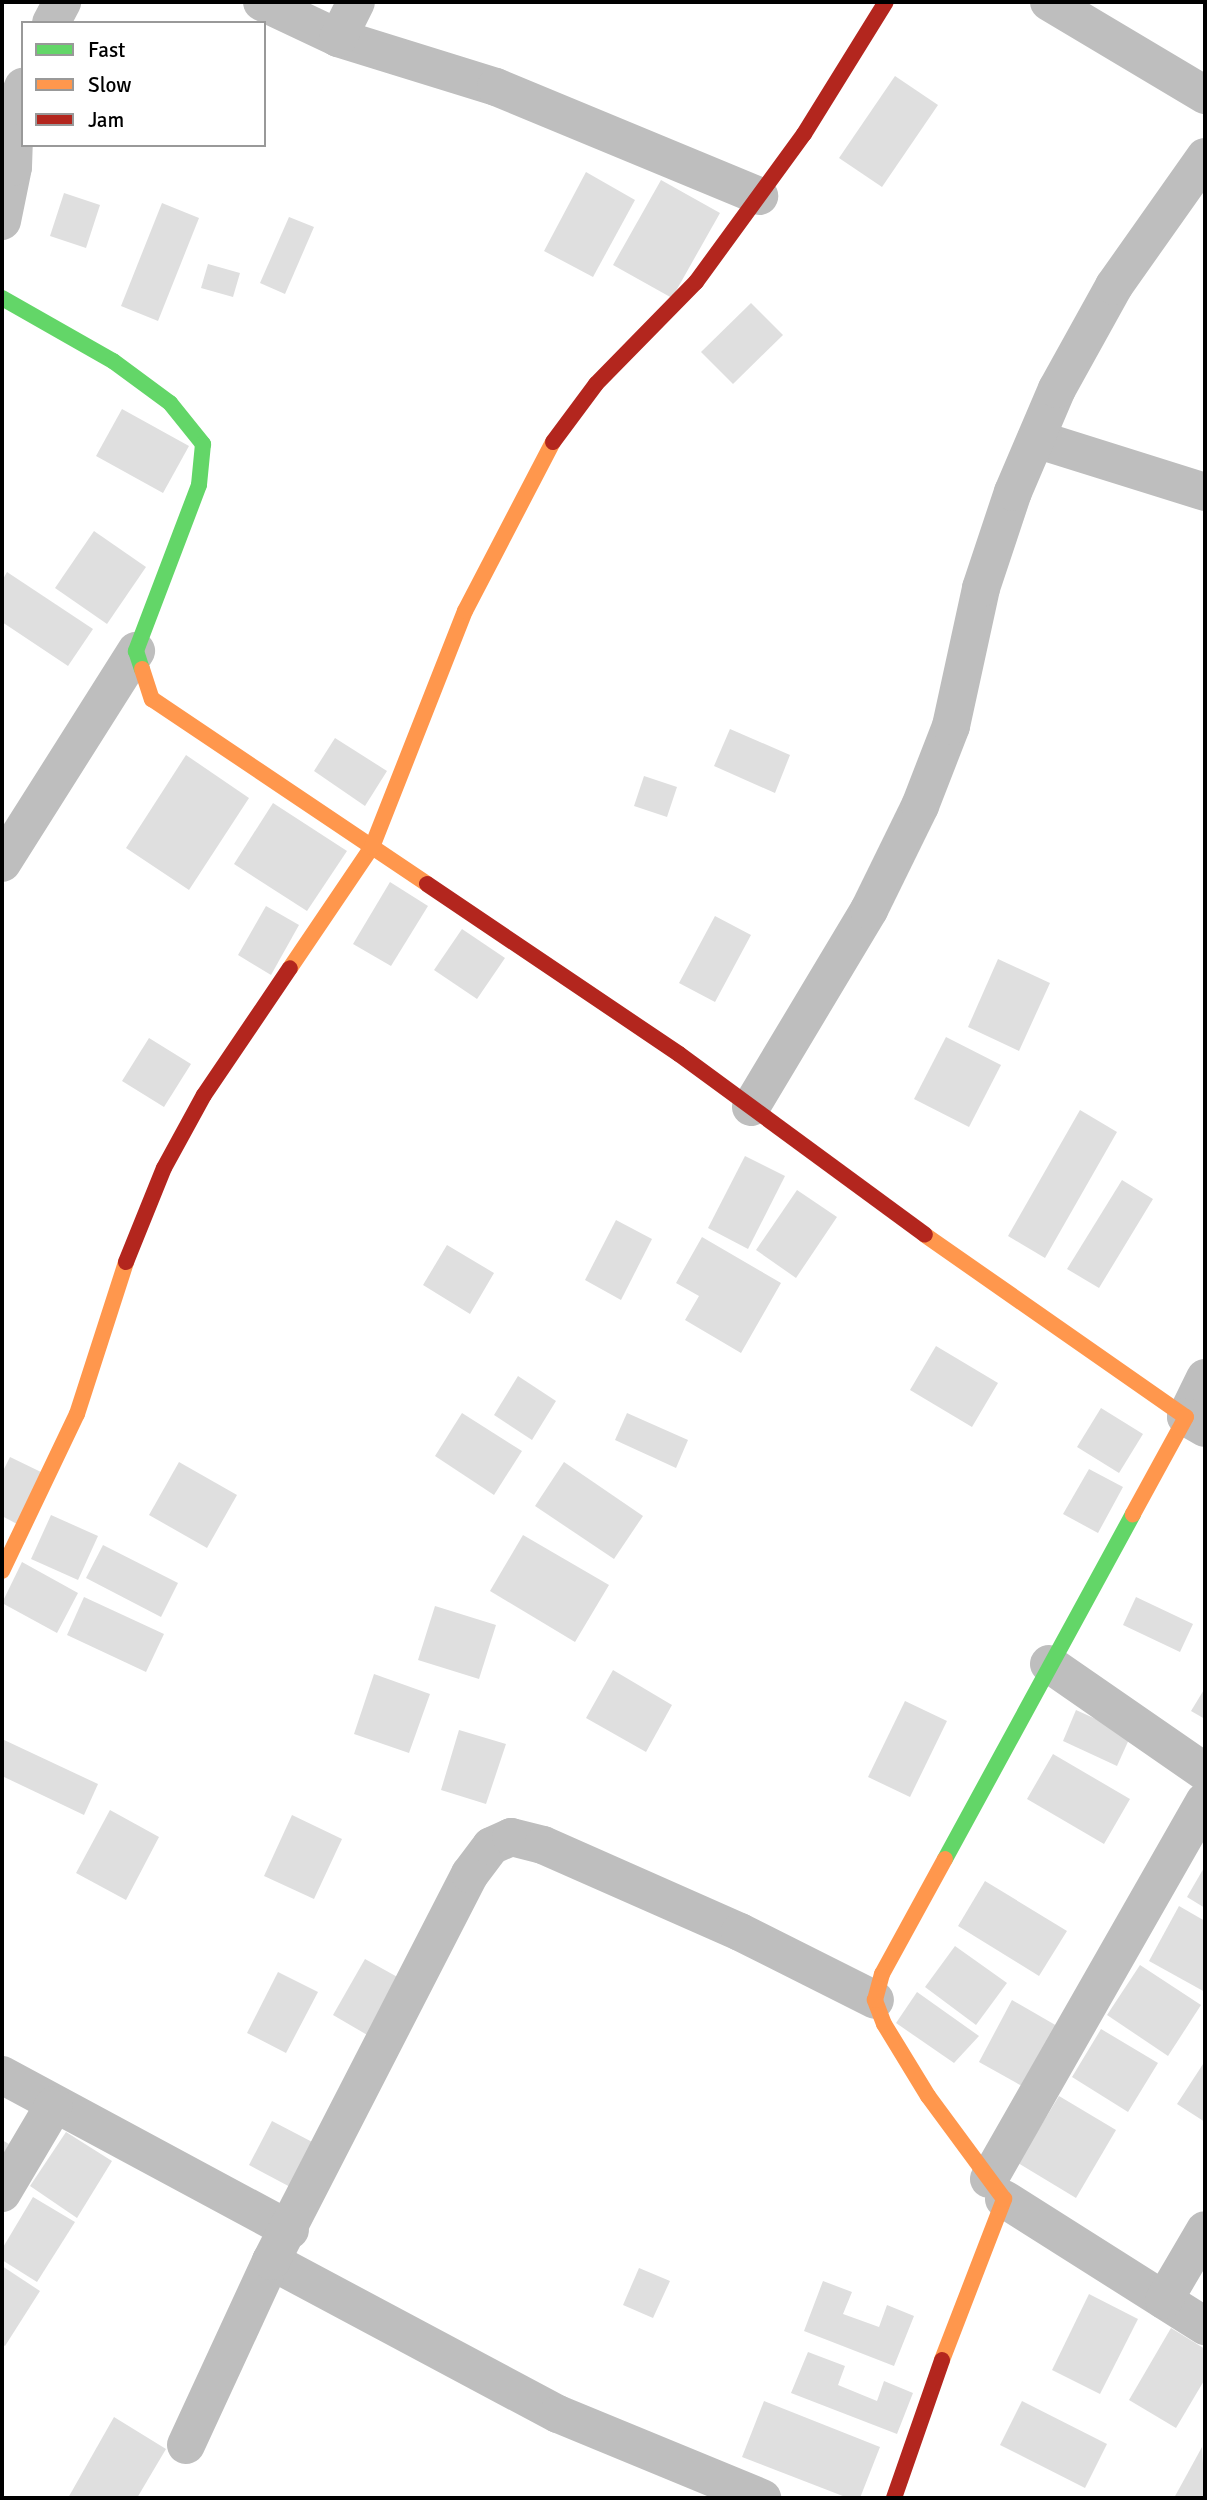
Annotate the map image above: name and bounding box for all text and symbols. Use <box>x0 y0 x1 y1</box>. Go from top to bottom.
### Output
legend <box>21 21 266 147</box>
text: Fast <box>88 37 125 63</box>
text: Slow <box>88 72 132 98</box>
text: Jam <box>88 107 124 133</box>

